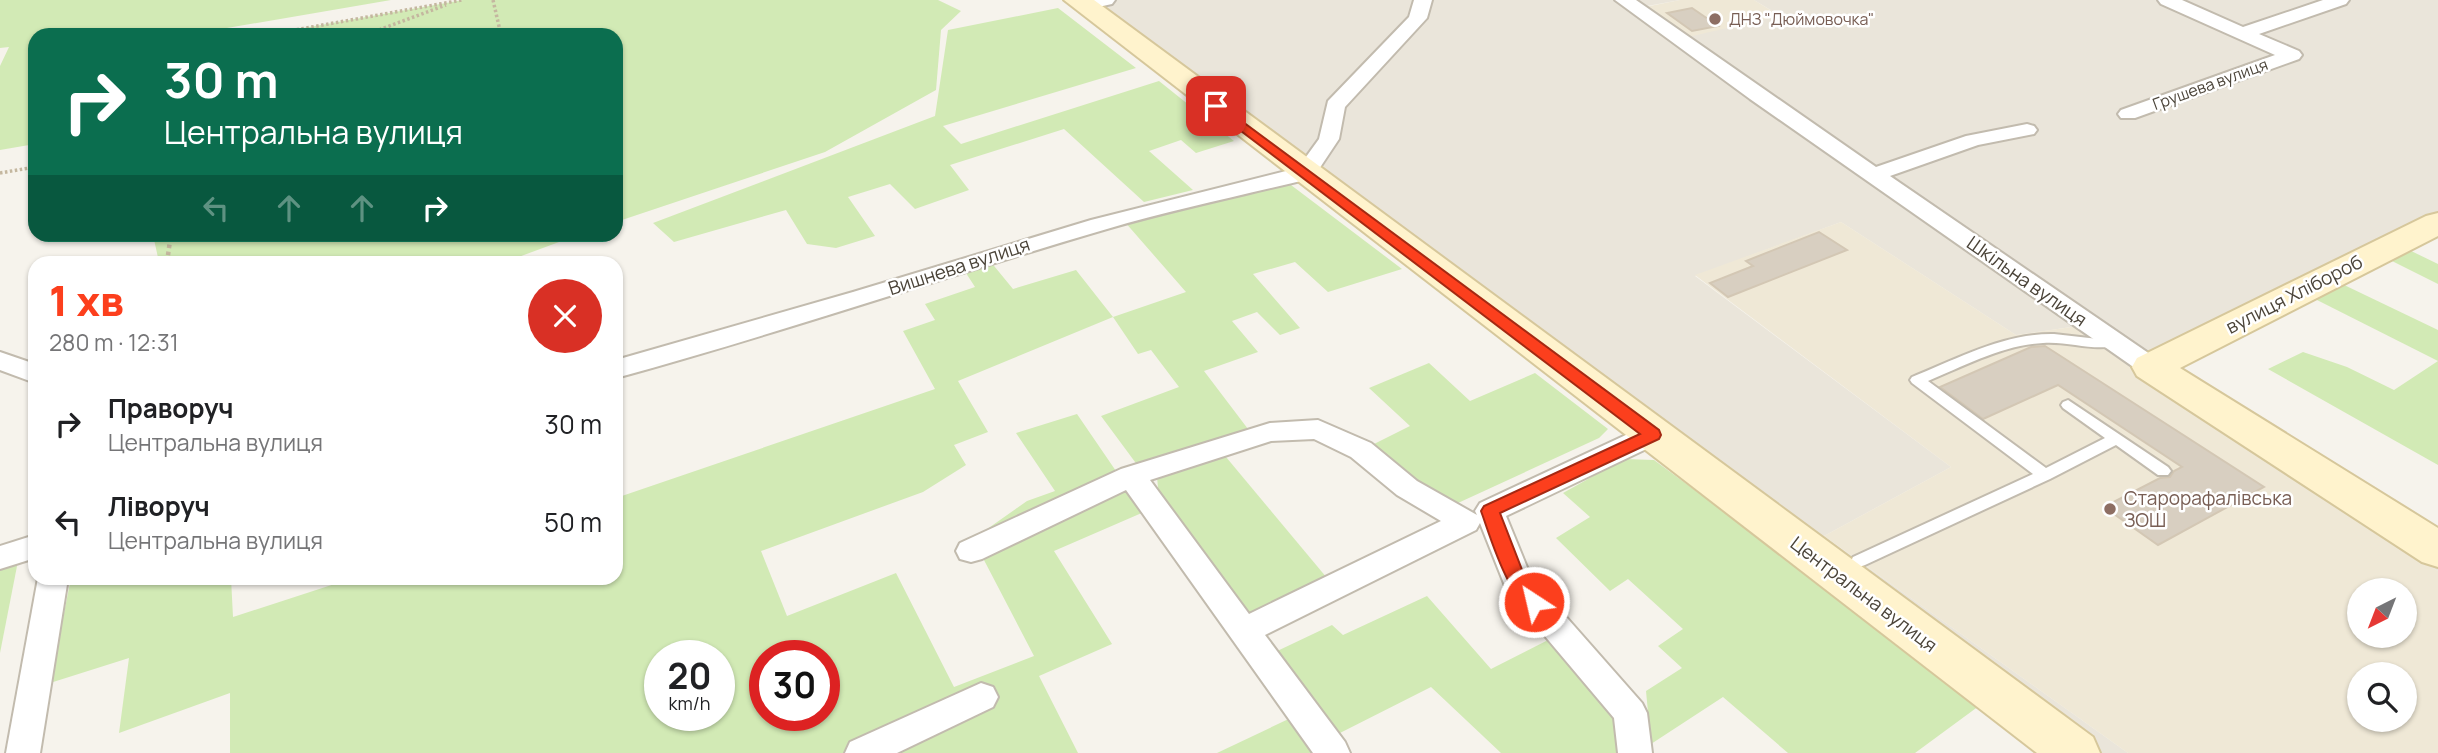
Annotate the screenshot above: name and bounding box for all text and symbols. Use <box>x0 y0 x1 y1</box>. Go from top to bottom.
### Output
place label: ДНЗ "Дюймовочка" <box>1729 8 1874 30</box>
marker: ДНЗ "Дюймовочка" <box>1707 11 1723 27</box>
text: 30 m <box>164 46 279 113</box>
street label: Грушева вулиця <box>2149 53 2271 115</box>
icon: right <box>49 56 140 147</box>
pin <box>1186 76 1246 136</box>
icon: arrive <box>1197 87 1235 125</box>
text: Центральна вулиця <box>164 110 463 154</box>
icon: left <box>197 189 235 227</box>
icon: ahead <box>270 189 308 227</box>
icon: ahead <box>343 189 381 227</box>
icon: right <box>416 189 454 227</box>
street label: Шкільна вулиця <box>1962 230 2092 332</box>
street label: Вишнева вулиця <box>885 231 1033 301</box>
street label: вулиця Хлібороб <box>2221 248 2367 340</box>
text: 1 хв <box>49 271 124 329</box>
button: close <box>528 279 602 353</box>
text: 280 m · 12:31 <box>49 326 179 358</box>
text: Праворуч <box>108 390 233 426</box>
icon: right <box>49 405 87 443</box>
text: 30 m <box>545 406 602 442</box>
text: Центральна вулиця <box>108 426 323 458</box>
place label: Старорафалівська ЗОШ <box>2124 485 2292 533</box>
text: Ліворуч <box>108 488 210 524</box>
marker: Старорафалівська ЗОШ <box>2102 501 2118 517</box>
icon: left <box>49 503 87 541</box>
text: 50 m <box>544 504 602 540</box>
text: Центральна вулиця <box>108 524 323 556</box>
street label: Центральна вулиця <box>1785 530 1943 658</box>
position arrow <box>1497 565 1571 639</box>
north arrow <box>2347 578 2417 648</box>
map controls <box>2347 578 2417 732</box>
speed limit sign: 30 <box>749 640 840 731</box>
text: 20 <box>668 652 711 700</box>
button: search <box>2347 662 2417 732</box>
text: km/h <box>669 691 710 715</box>

